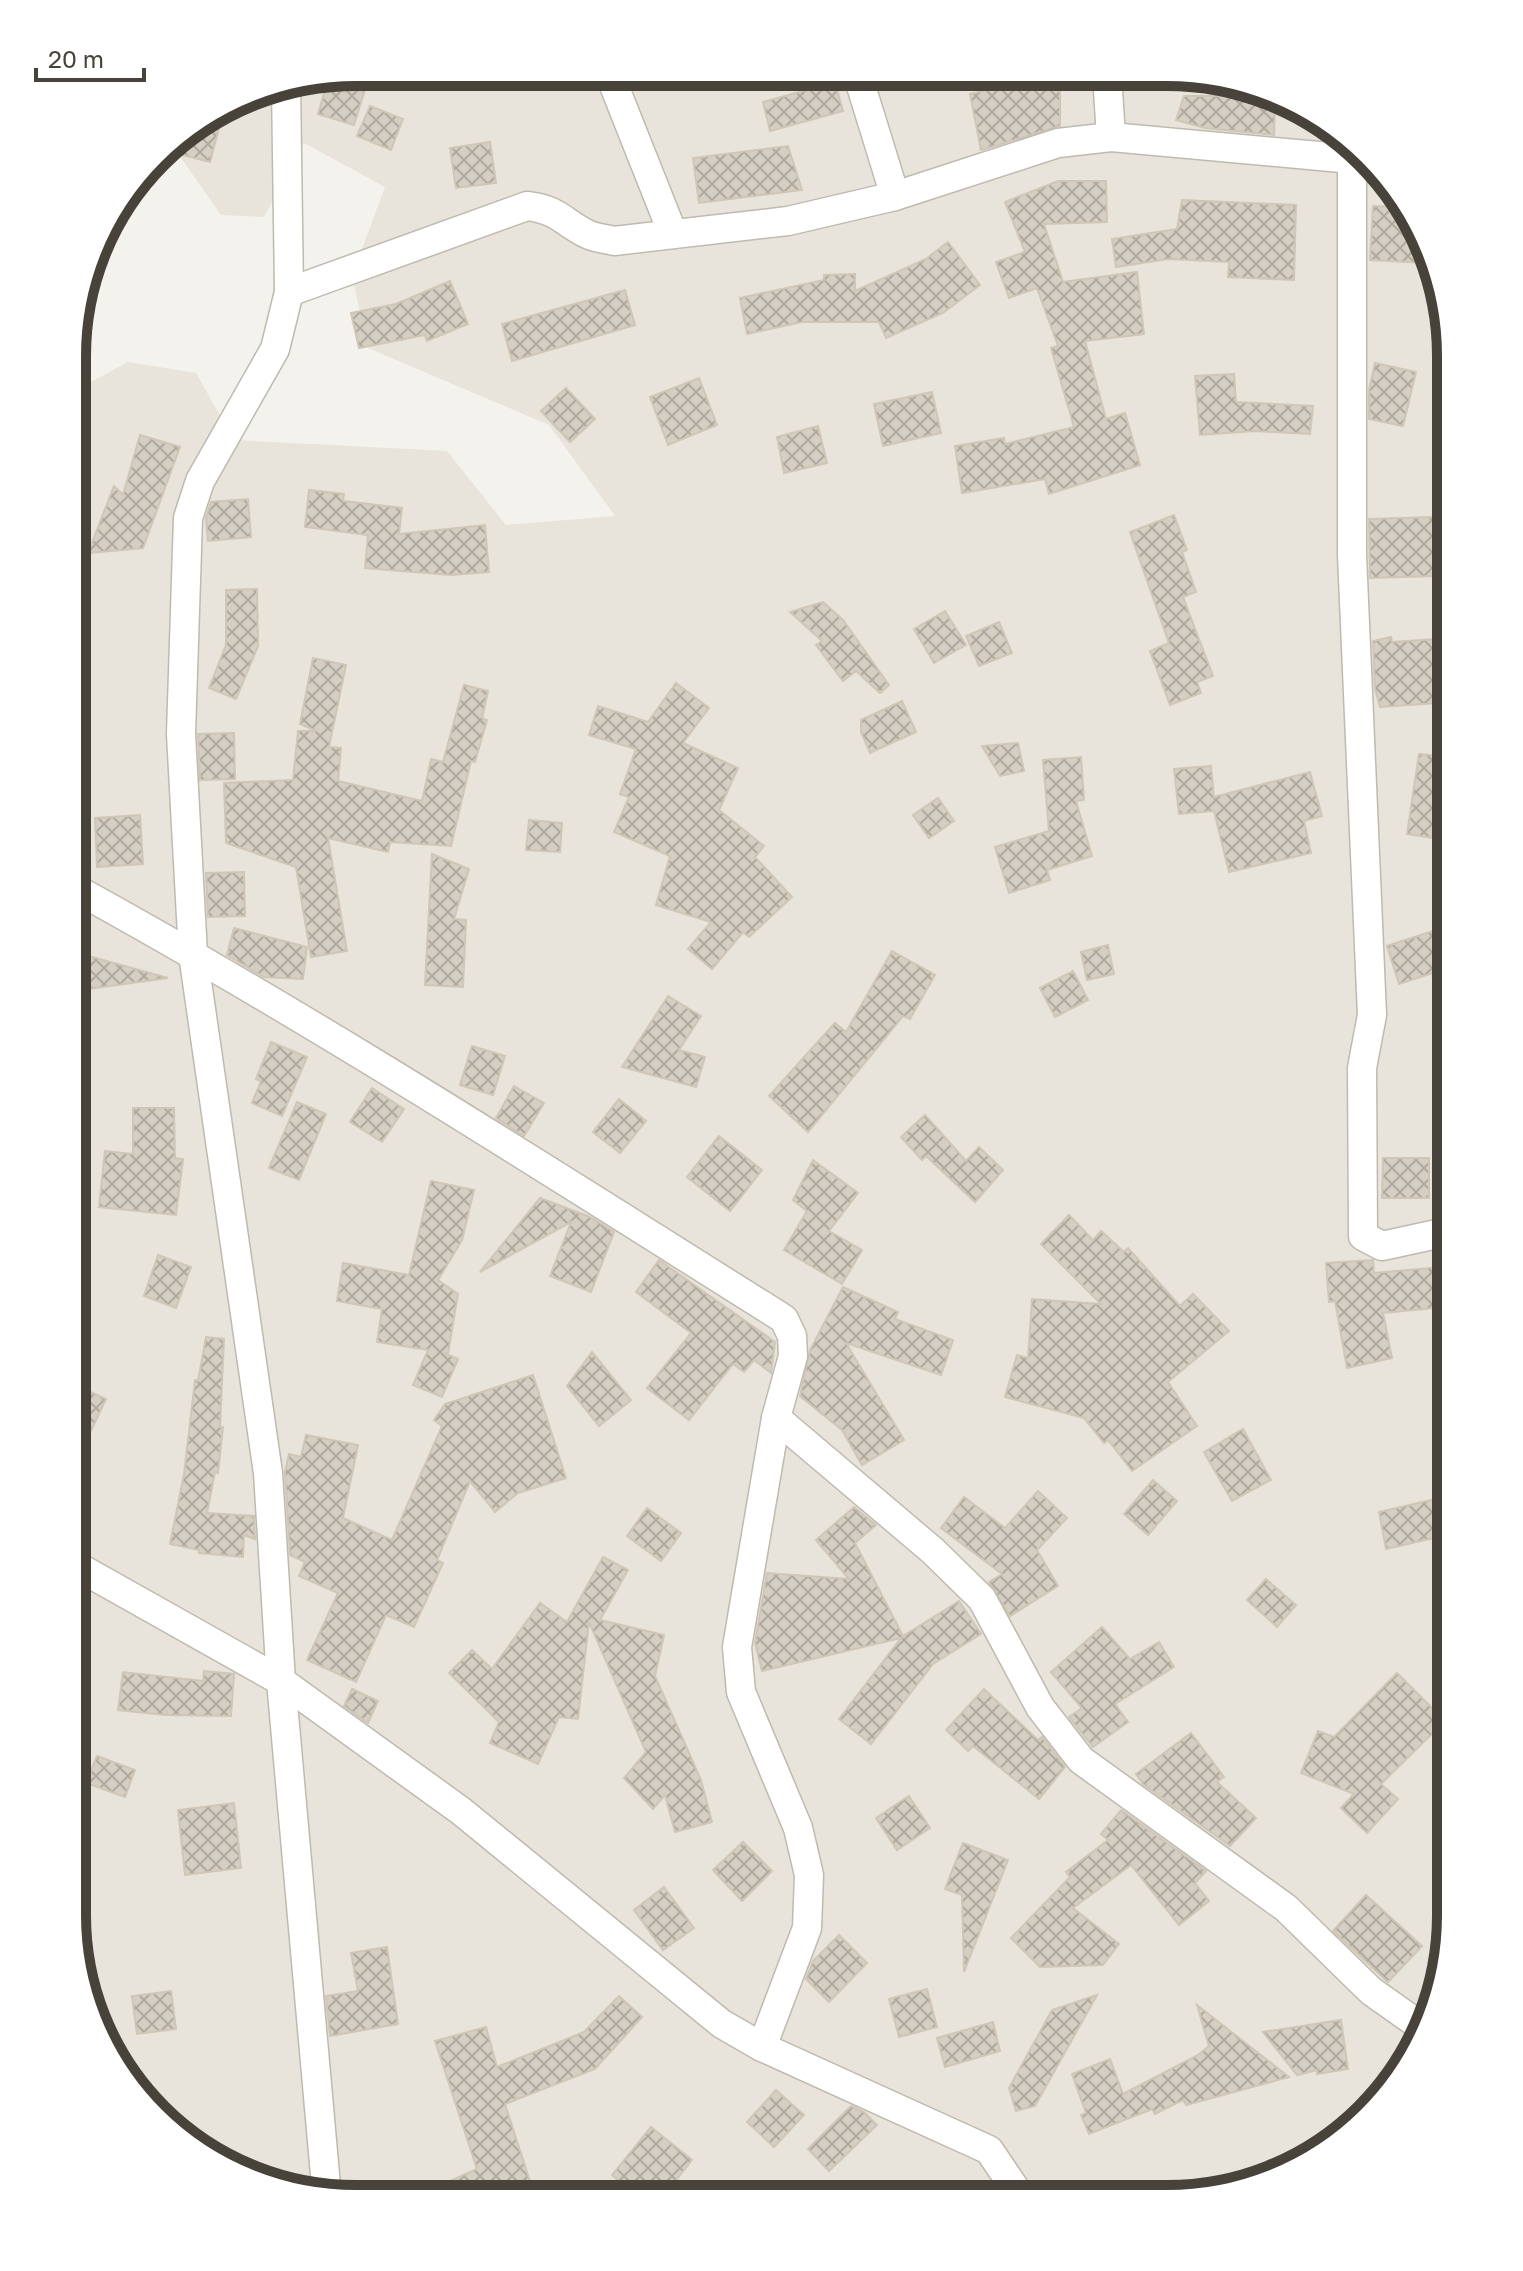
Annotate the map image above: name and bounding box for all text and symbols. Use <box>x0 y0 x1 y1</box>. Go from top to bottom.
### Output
scale bar <box>36 32 144 82</box>
text: 20 m <box>48 44 104 73</box>

